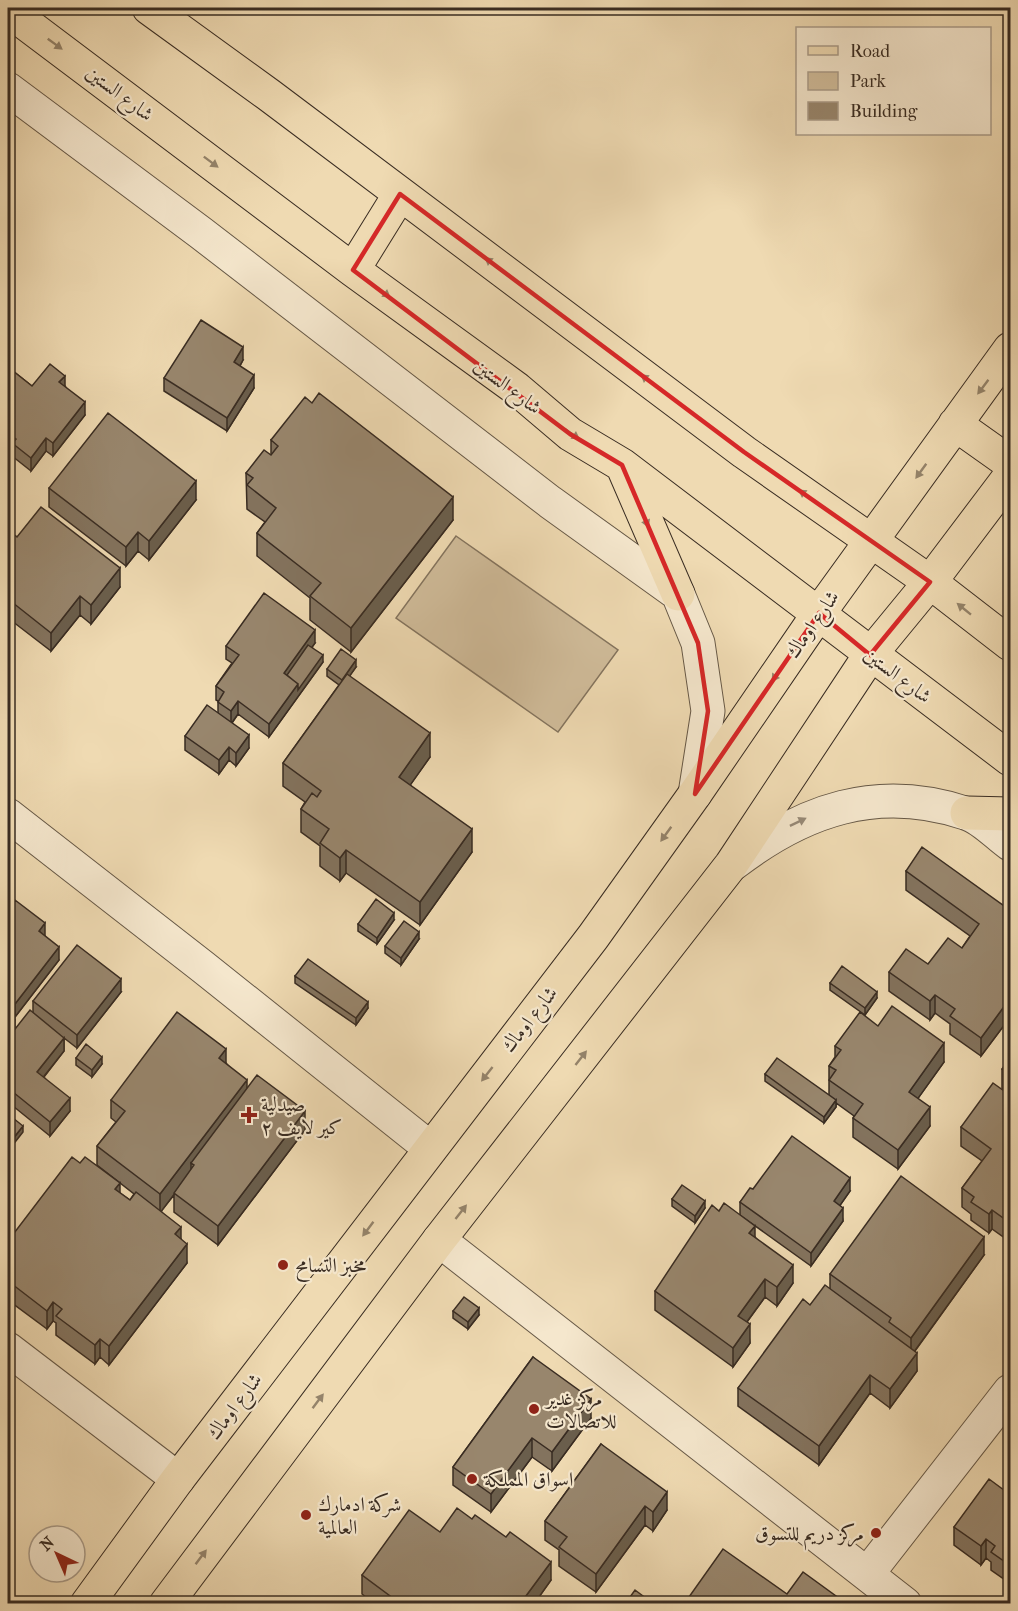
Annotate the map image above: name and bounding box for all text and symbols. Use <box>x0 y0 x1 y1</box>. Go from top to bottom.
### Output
legend <box>796 27 991 135</box>
one-way arrow <box>47 38 62 50</box>
text: Road <box>850 41 890 62</box>
street label: شارع الستين <box>78 61 158 131</box>
text: Park <box>850 71 887 92</box>
text: Building <box>850 101 918 122</box>
one-way arrow <box>203 155 218 167</box>
one-way arrow <box>485 257 501 269</box>
one-way arrow <box>374 286 390 298</box>
street label: شارع الستين <box>466 354 546 424</box>
one-way arrow <box>641 374 657 386</box>
one-way arrow <box>977 378 989 394</box>
one-way arrow <box>564 428 580 439</box>
one-way arrow <box>915 463 927 479</box>
one-way arrow <box>798 489 814 501</box>
one-way arrow <box>641 510 650 528</box>
street label: شارع اوماك <box>781 586 849 666</box>
one-way arrow <box>957 603 972 616</box>
street label: شارع الستين <box>856 643 936 713</box>
one-way arrow <box>772 666 783 682</box>
one-way arrow <box>790 818 807 827</box>
one-way arrow <box>661 827 673 842</box>
street label: شارع اوماك <box>497 982 567 1060</box>
one-way arrow <box>575 1050 587 1066</box>
one-way arrow <box>481 1067 493 1082</box>
place label: صيدلية كير لايف ٢ <box>261 1093 342 1140</box>
marker: صيدلية كير لايف ٢ <box>242 1108 256 1122</box>
one-way arrow <box>455 1204 468 1220</box>
one-way arrow <box>362 1221 374 1237</box>
place label: مخبز التسامح <box>295 1254 366 1282</box>
marker: مخبز التسامح <box>276 1258 290 1272</box>
street label: شارع اوماك <box>202 1369 272 1448</box>
place label: مركز غدير للاتصالات <box>544 1387 617 1433</box>
one-way arrow <box>312 1393 325 1409</box>
marker: مركز غدير للاتصالات <box>527 1402 541 1416</box>
place label: اسواق المملكة <box>483 1468 573 1492</box>
marker: اسواق المملكة <box>465 1472 479 1486</box>
place label: شركة ادمارك العالمية <box>318 1492 401 1539</box>
marker: شركة ادمارك العالمية <box>299 1508 313 1522</box>
place label: مركز دريم للتسوق <box>755 1522 864 1551</box>
north arrow <box>27 1524 87 1584</box>
marker: مركز دريم للتسوق <box>869 1526 883 1540</box>
text: N <box>36 1532 59 1555</box>
one-way arrow <box>195 1549 207 1565</box>

